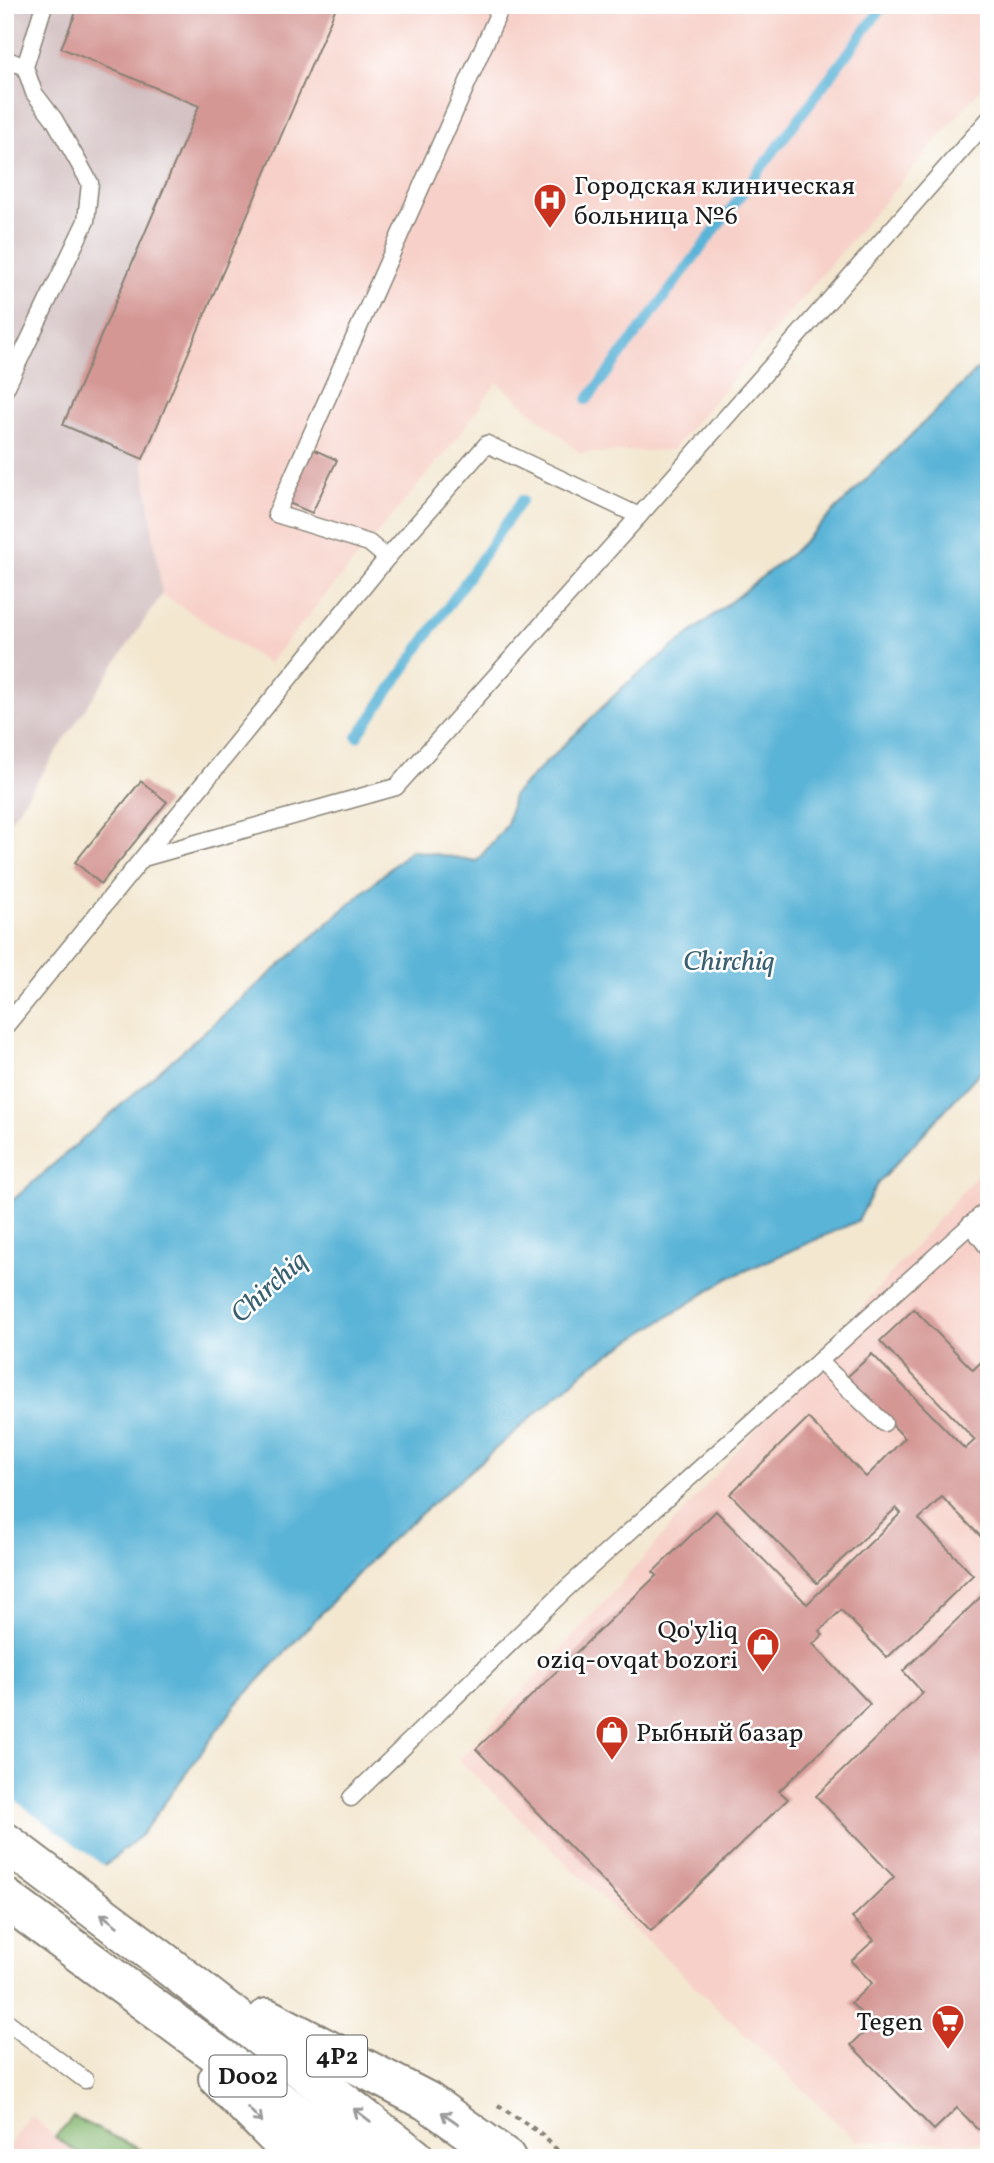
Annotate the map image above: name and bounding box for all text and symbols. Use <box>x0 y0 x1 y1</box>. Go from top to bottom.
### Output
place label: Городская клиническая больница №6 <box>574 169 855 235</box>
hospital icon: Городская клиническая больница №6 <box>531 181 569 230</box>
water label: Chirchiq <box>683 943 775 982</box>
water label: Chirchiq <box>222 1243 317 1333</box>
place label: Qo'yliq oziq-ovqat bozori <box>536 1613 738 1679</box>
shop icon: Qo'yliq oziq-ovqat bozori <box>744 1625 782 1674</box>
shop icon: Рыбный базар <box>593 1713 631 1762</box>
place label: Рыбный базар <box>636 1716 803 1752</box>
one-way arrow <box>101 1913 119 1928</box>
supermarket icon: Tegen <box>929 2002 967 2051</box>
place label: Tegen <box>856 2005 923 2041</box>
road number: 4P2 <box>307 2036 367 2076</box>
road number: D002 <box>210 2056 286 2096</box>
one-way arrow <box>246 2106 263 2123</box>
one-way arrow <box>353 2108 371 2123</box>
one-way arrow <box>441 2111 460 2125</box>

